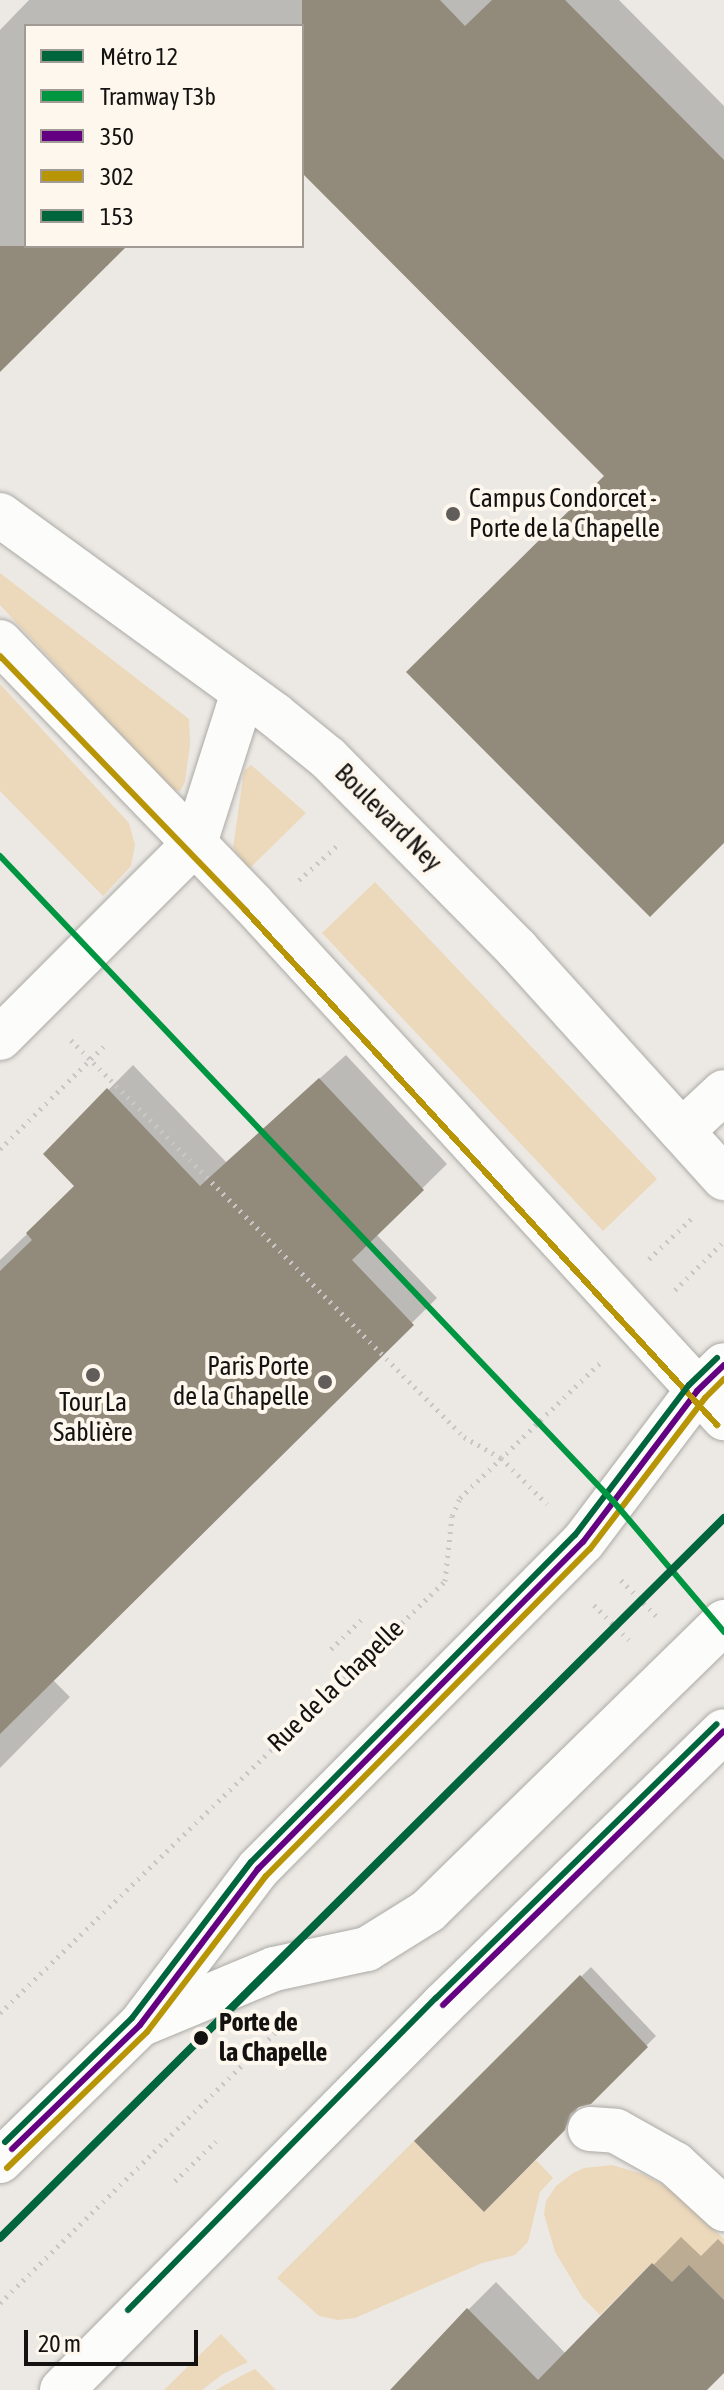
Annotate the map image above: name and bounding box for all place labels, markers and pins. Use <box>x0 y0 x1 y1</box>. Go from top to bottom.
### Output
place label: Campus Condorcet - Porte de la Chapelle <box>469 483 660 544</box>
marker: Campus Condorcet - Porte de la Chapelle <box>444 505 462 523</box>
place label: Paris Porte de la Chapelle <box>173 1351 309 1412</box>
marker: Tour La Sablière <box>84 1366 102 1384</box>
marker: Paris Porte de la Chapelle <box>316 1373 334 1391</box>
place label: Tour La Sablière <box>53 1387 133 1448</box>
place label: Porte de la Chapelle <box>219 2007 327 2068</box>
marker: Porte de la Chapelle <box>190 2027 212 2049</box>

